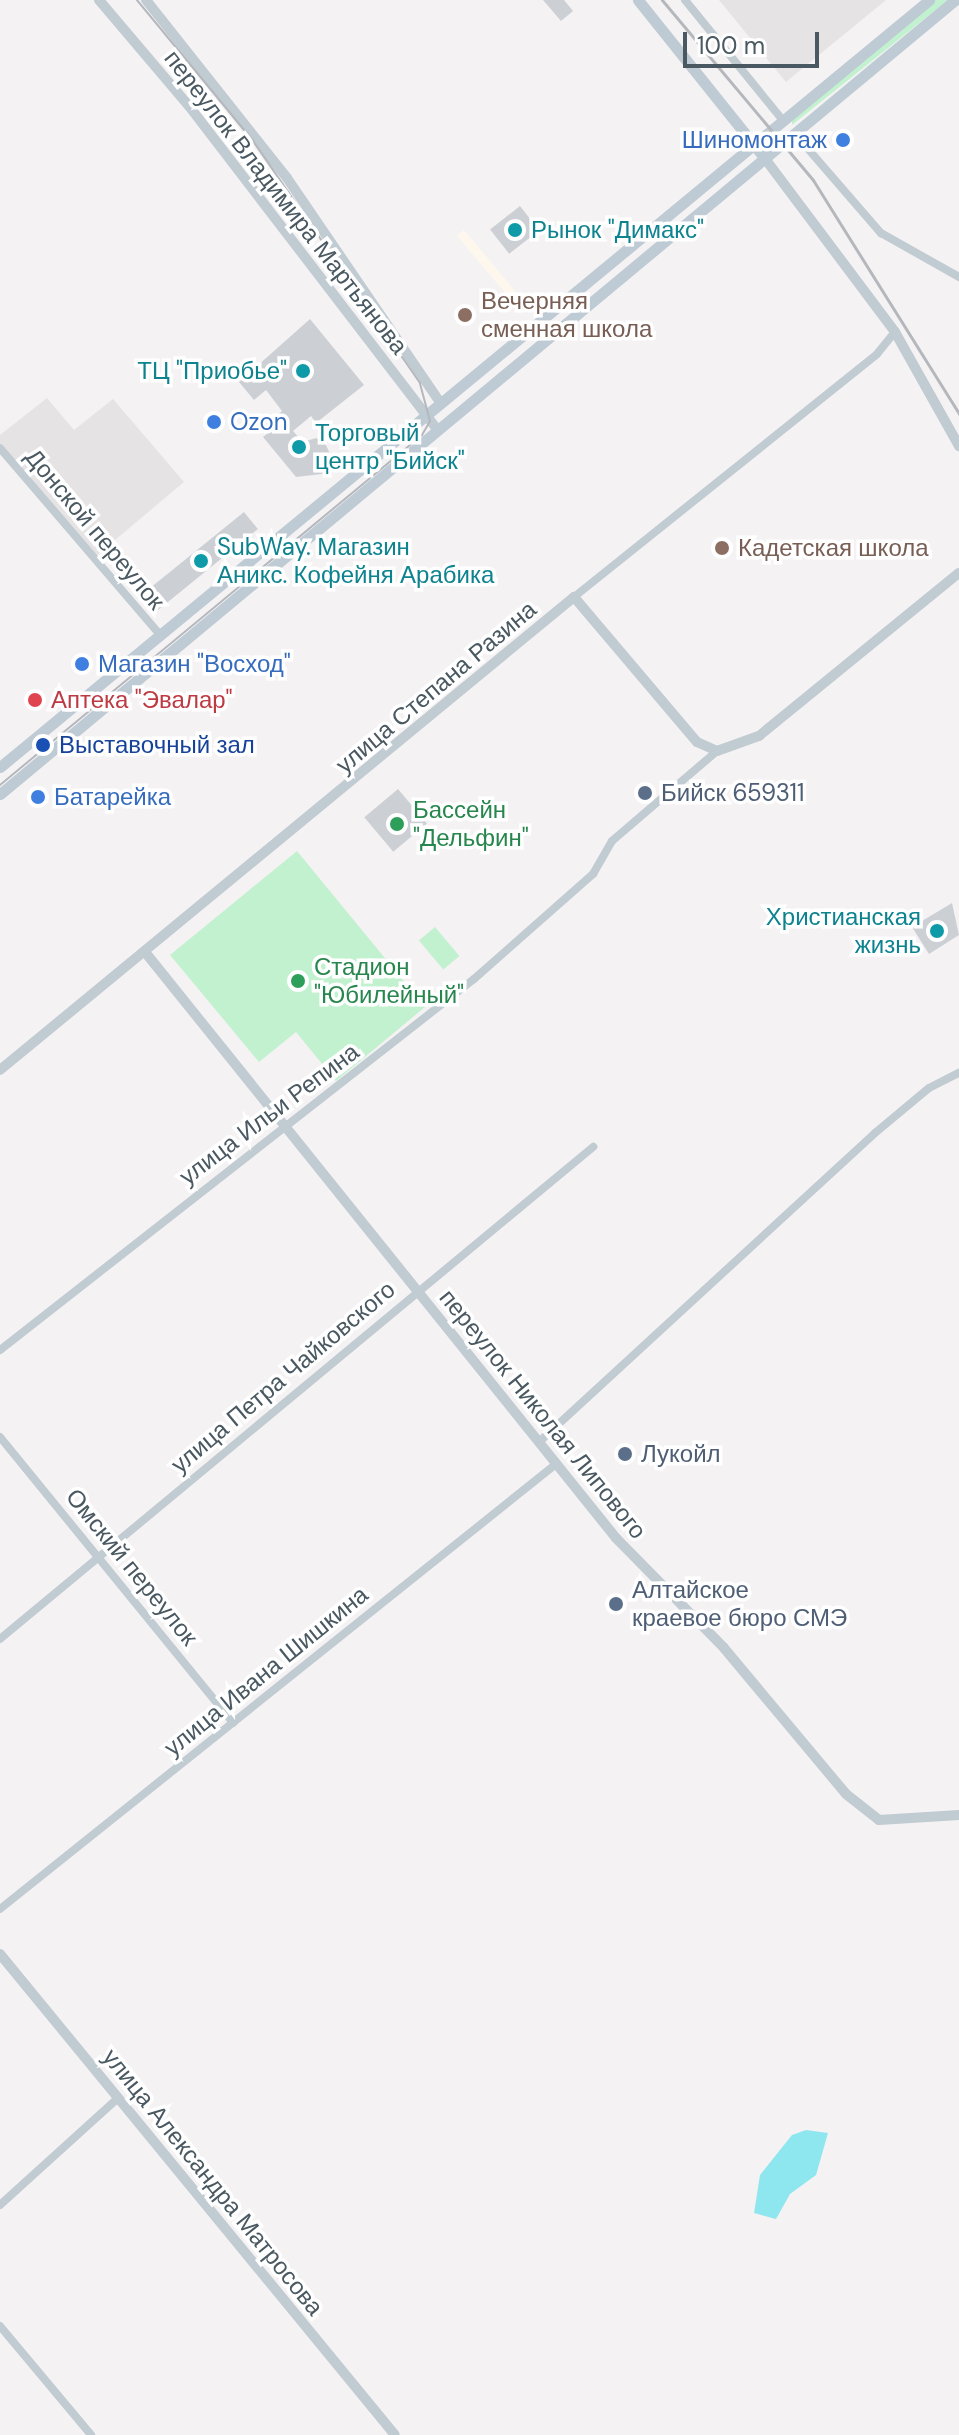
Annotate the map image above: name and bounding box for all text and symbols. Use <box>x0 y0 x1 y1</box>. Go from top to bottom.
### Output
scale bar <box>687 16 823 66</box>
text: 100 m <box>697 30 765 61</box>
street label: переулок Владимира Мартьянова <box>158 44 414 360</box>
place label: Шиномонтаж <box>682 126 827 154</box>
marker: Шиномонтаж <box>834 131 852 149</box>
place label: Рынок "Димакс" <box>531 216 704 244</box>
marker: Рынок "Димакс" <box>506 221 524 239</box>
place label: Вечерняя сменная школа <box>481 287 652 343</box>
marker: Вечерняя сменная школа <box>456 306 474 324</box>
place label: ТЦ "Приобье" <box>137 357 287 385</box>
marker: ТЦ "Приобье" <box>294 362 312 380</box>
place label: Ozon <box>230 408 288 436</box>
marker: Ozon <box>205 413 223 431</box>
place label: Торговый центр "Бийск" <box>315 419 465 475</box>
marker: Торговый центр "Бийск" <box>290 438 308 456</box>
street label: Донской переулок <box>19 443 171 615</box>
place label: SubWay. Магазин Аникс. Кофейня Арабика <box>217 533 494 589</box>
place label: Кадетская школа <box>738 534 929 562</box>
marker: Кадетская школа <box>713 539 731 557</box>
marker: SubWay. Магазин Аникс. Кофейня Арабика <box>192 552 210 570</box>
street label: улица Степана Разина <box>330 595 542 779</box>
place label: Магазин "Восход" <box>98 650 291 678</box>
marker: Магазин "Восход" <box>73 655 91 673</box>
place label: Аптека "Эвалар" <box>51 686 233 714</box>
marker: Аптека "Эвалар" <box>26 691 44 709</box>
place label: Выставочный зал <box>59 731 255 759</box>
marker: Выставочный зал <box>34 736 52 754</box>
place label: Бийск 659311 <box>661 779 804 807</box>
place label: Батарейка <box>54 783 171 811</box>
marker: Бийск 659311 <box>636 784 654 802</box>
marker: Батарейка <box>29 788 47 806</box>
place label: Бассейн "Дельфин" <box>413 796 529 852</box>
marker: Бассейн "Дельфин" <box>388 815 406 833</box>
place label: Христианская жизнь <box>766 903 921 959</box>
marker: Христианская жизнь <box>928 922 946 940</box>
place label: Стадион "Юбилейный" <box>314 953 464 1009</box>
marker: Стадион "Юбилейный" <box>289 972 307 990</box>
street label: улица Ильи Репина <box>174 1037 364 1191</box>
street label: улица Петра Чайковского <box>165 1275 401 1479</box>
street label: переулок Николая Липового <box>433 1283 653 1545</box>
place label: Лукойл <box>641 1440 721 1468</box>
marker: Лукойл <box>616 1445 634 1463</box>
street label: Омский переулок <box>60 1483 204 1651</box>
place label: Алтайское краевое бюро СМЭ <box>632 1576 847 1632</box>
street label: улица Ивана Шишкина <box>158 1580 374 1762</box>
marker: Алтайское краевое бюро СМЭ <box>607 1595 625 1613</box>
street label: улица Александра Матросова <box>97 2043 329 2321</box>

